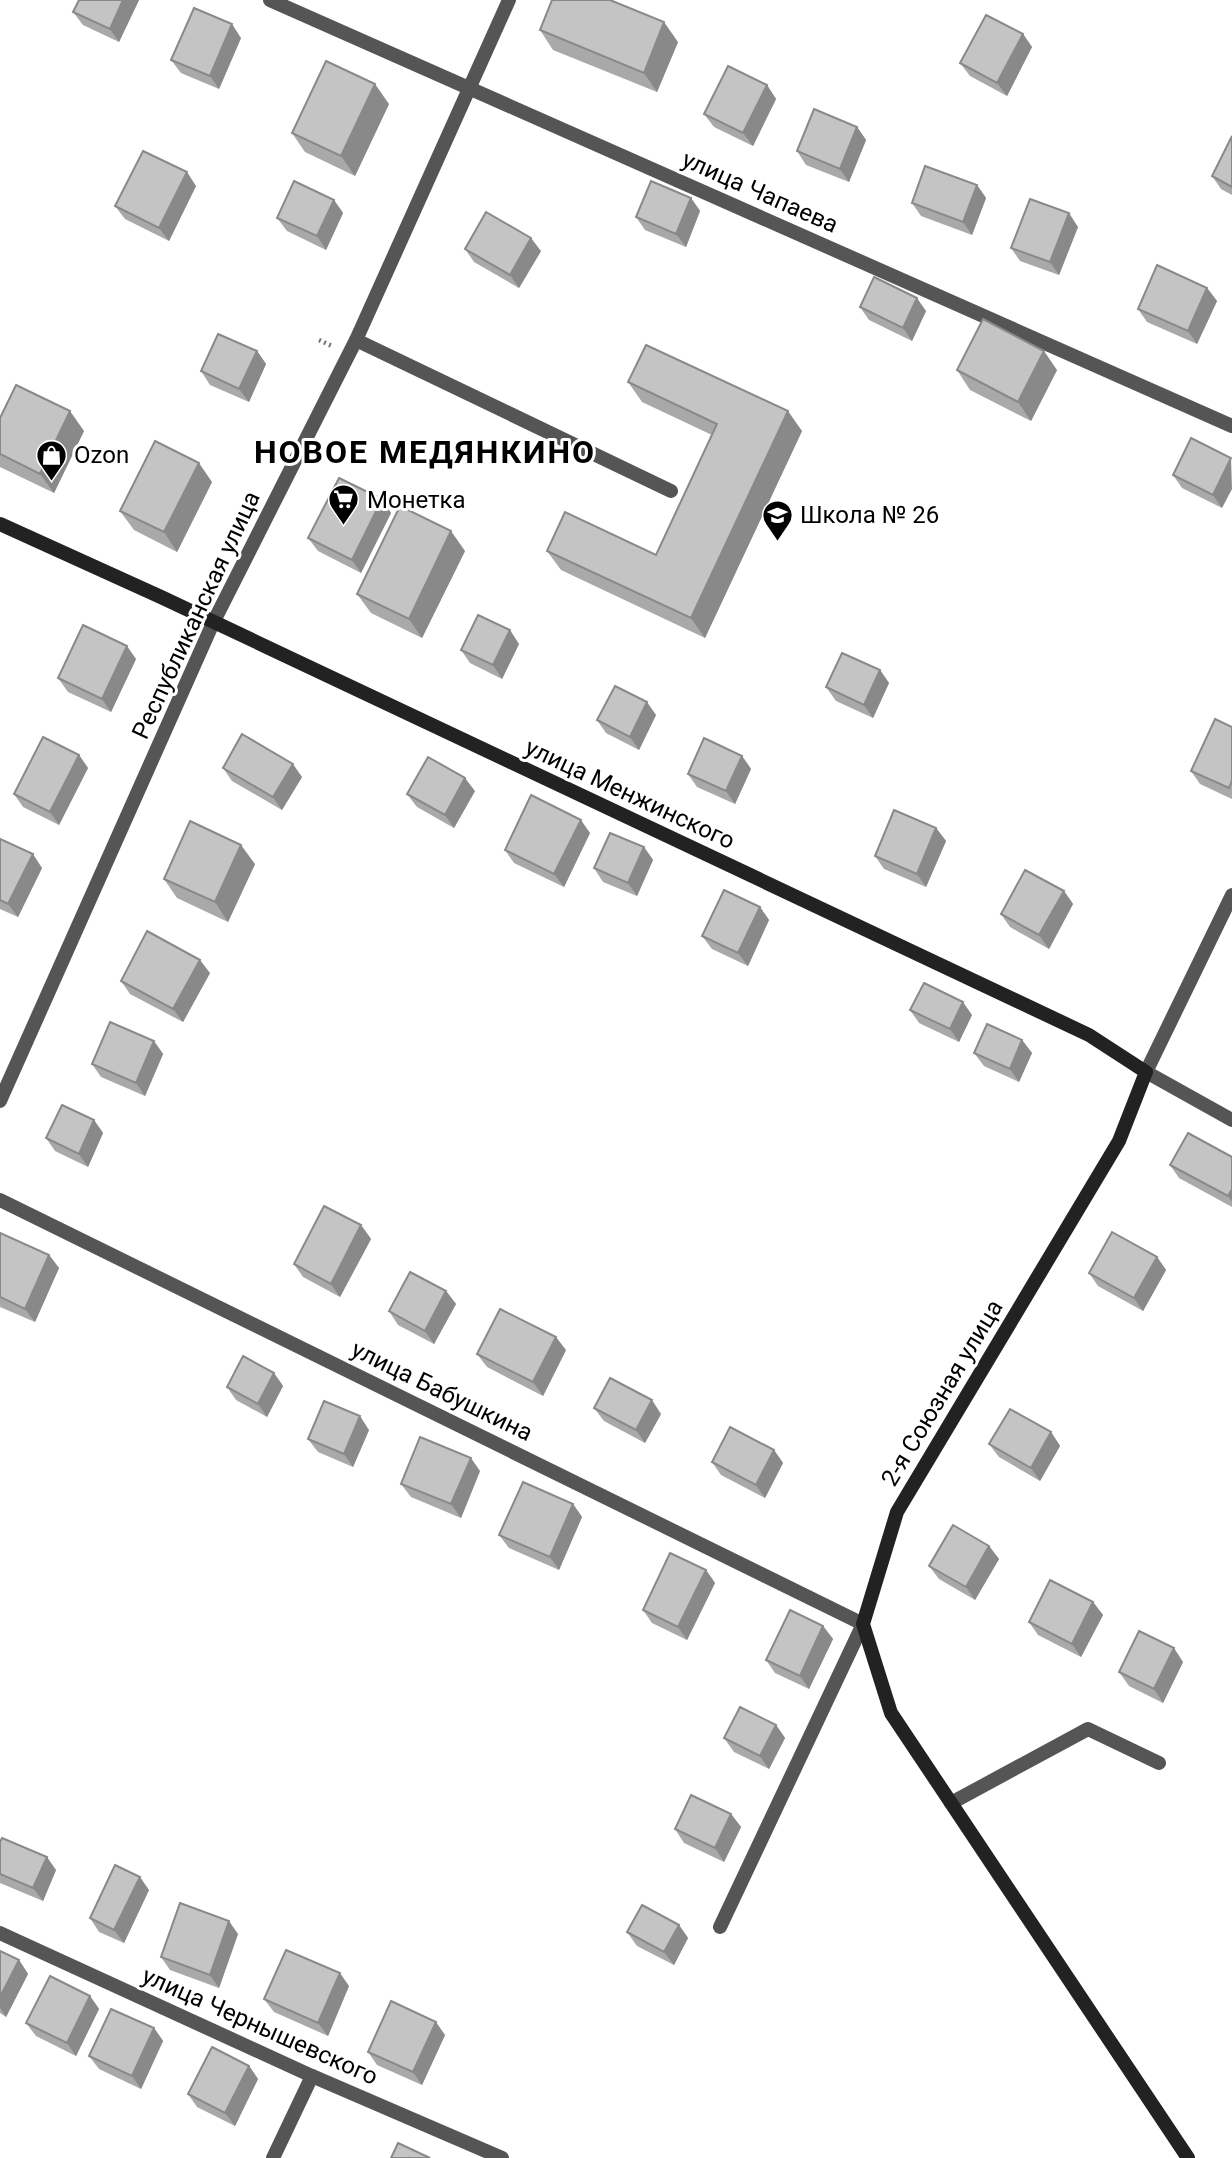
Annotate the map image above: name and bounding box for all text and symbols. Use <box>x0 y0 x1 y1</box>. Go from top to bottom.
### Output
street label: улица Чапаева <box>678 145 842 239</box>
district label: НОВОЕ МЕДЯНКИНО <box>254 433 596 471</box>
shop icon: Ozon <box>34 438 68 482</box>
place label: Ozon <box>74 441 129 469</box>
supermarket icon: Монетка <box>327 483 361 527</box>
place label: Монетка <box>367 486 466 514</box>
street label: Республиканская улица <box>126 487 266 743</box>
school or university icon: Школа № 26 <box>760 498 794 542</box>
place label: Школа № 26 <box>800 501 939 529</box>
street label: улица Менжинского <box>521 733 739 855</box>
street label: 2-я Союзная улица <box>875 1295 1009 1491</box>
street label: улица Бабушкина <box>347 1335 537 1447</box>
street label: улица Чернышевского <box>138 1961 382 2091</box>

